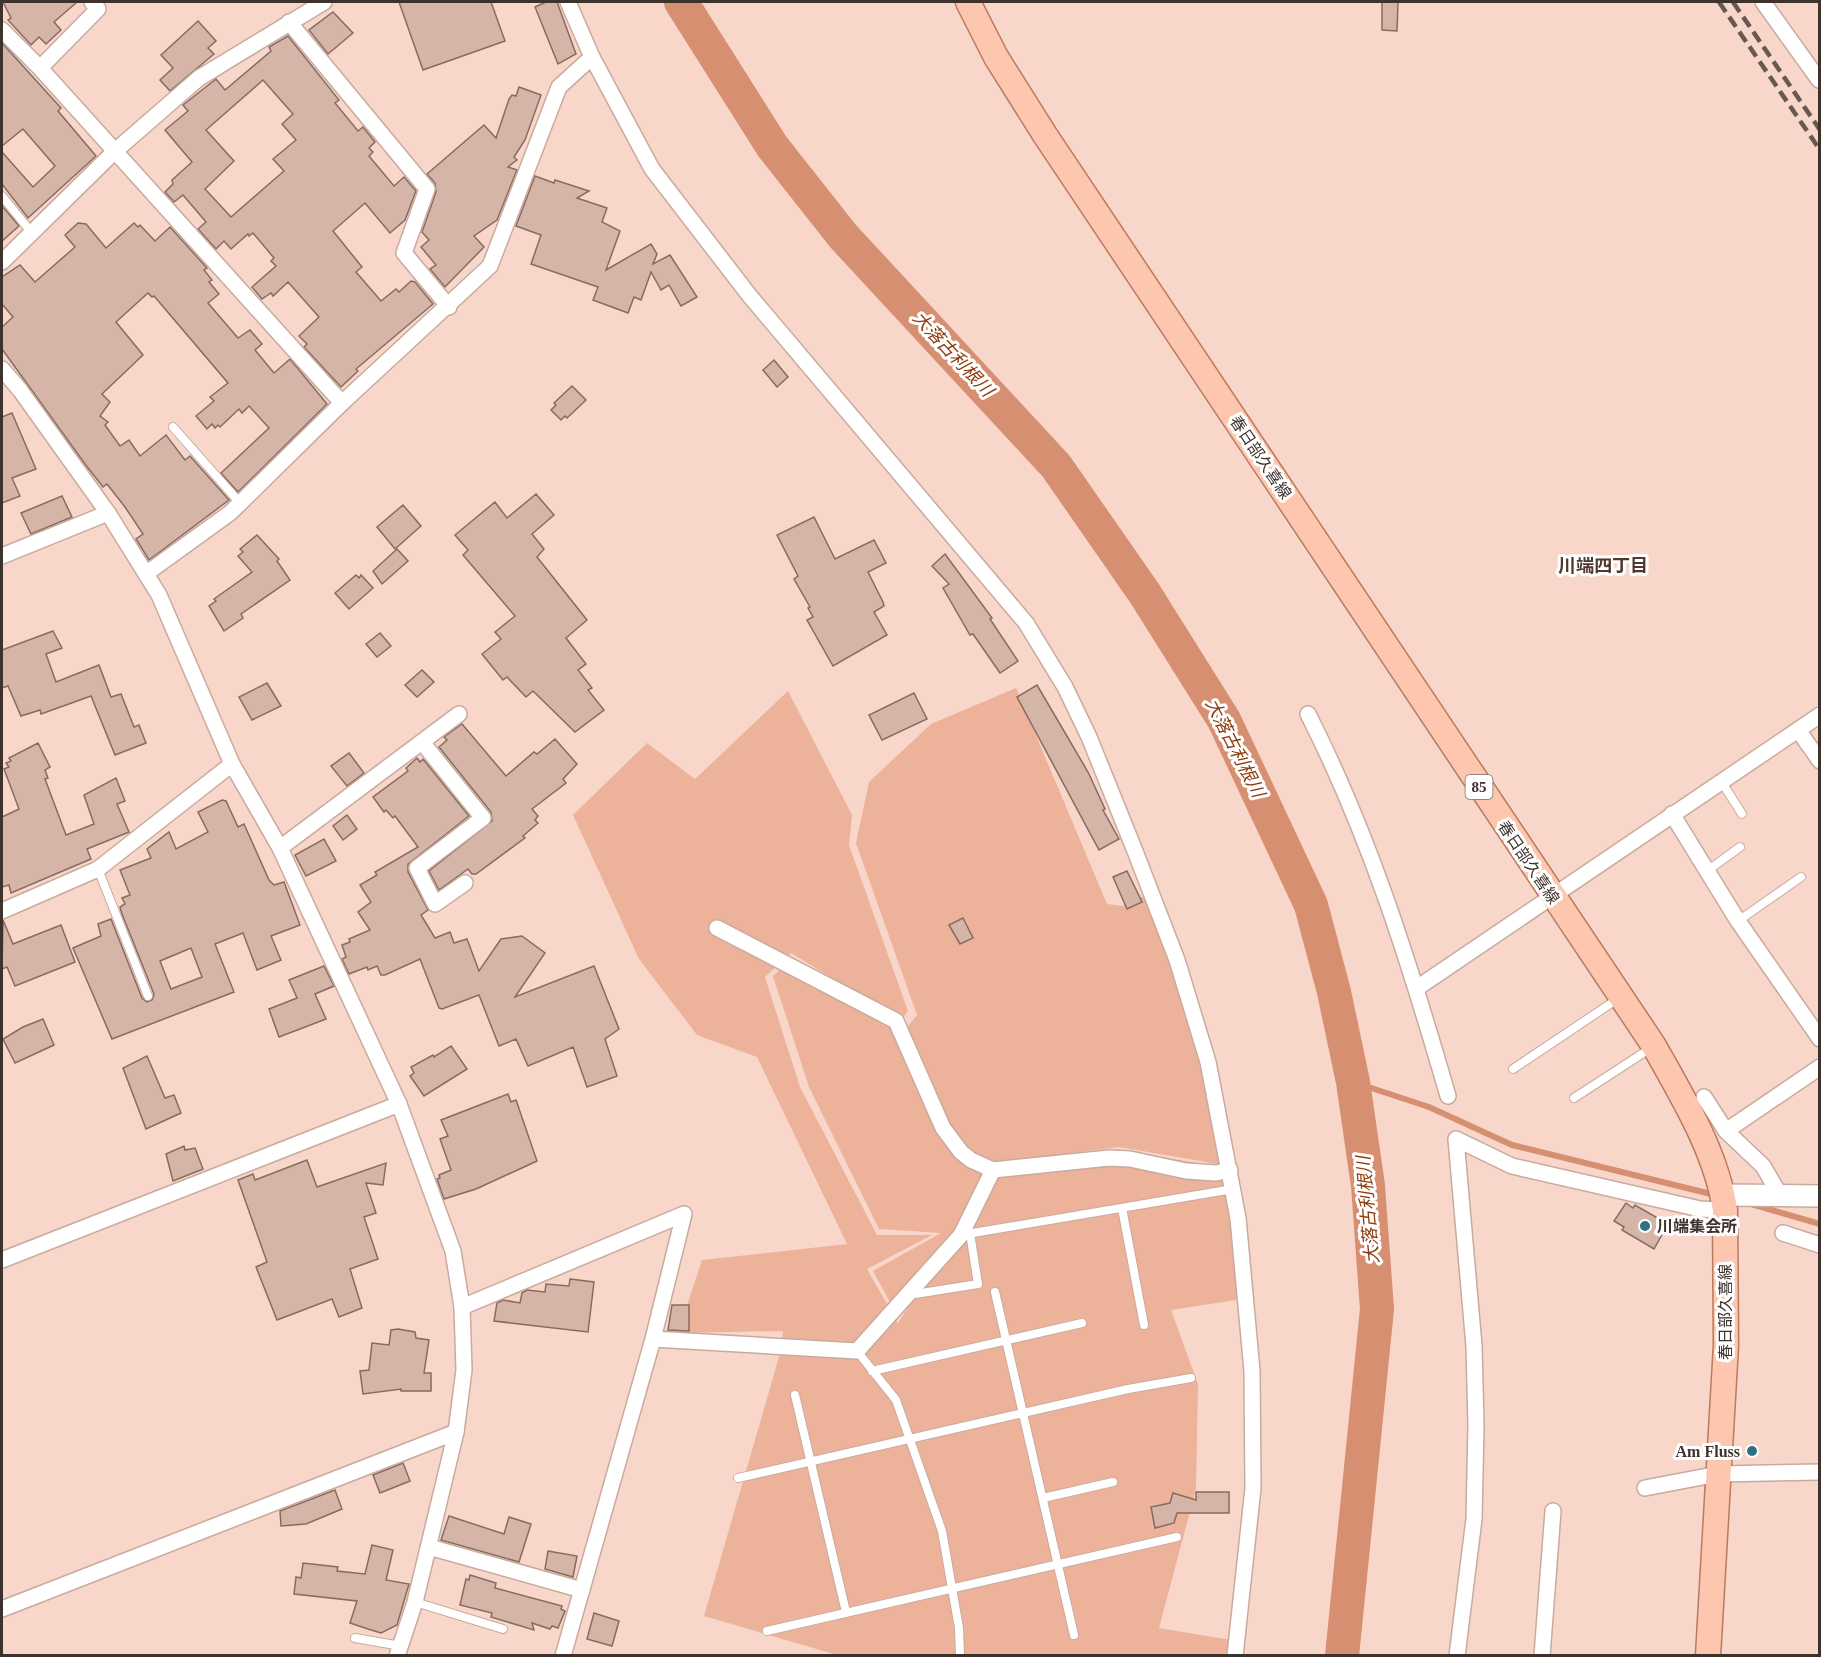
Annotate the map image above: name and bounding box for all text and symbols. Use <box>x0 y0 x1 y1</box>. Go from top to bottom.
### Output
water label: 大落古利根川 <box>909 308 999 402</box>
street label: 春日部久喜線 <box>1227 413 1294 502</box>
district label: 川端四丁目 <box>1558 556 1648 576</box>
water label: 大落古利根川 <box>1202 695 1269 802</box>
road number: 85 <box>1466 775 1492 799</box>
street label: 春日部久喜線 <box>1495 818 1562 907</box>
water label: 大落古利根川 <box>1353 1153 1383 1265</box>
place label: 川端集会所 <box>1657 1218 1737 1235</box>
marker: 川端集会所 <box>1638 1219 1652 1233</box>
street label: 春日部久喜線 <box>1717 1264 1734 1360</box>
place label: Am Fluss <box>1676 1443 1740 1460</box>
marker: Am Fluss <box>1745 1444 1759 1458</box>

